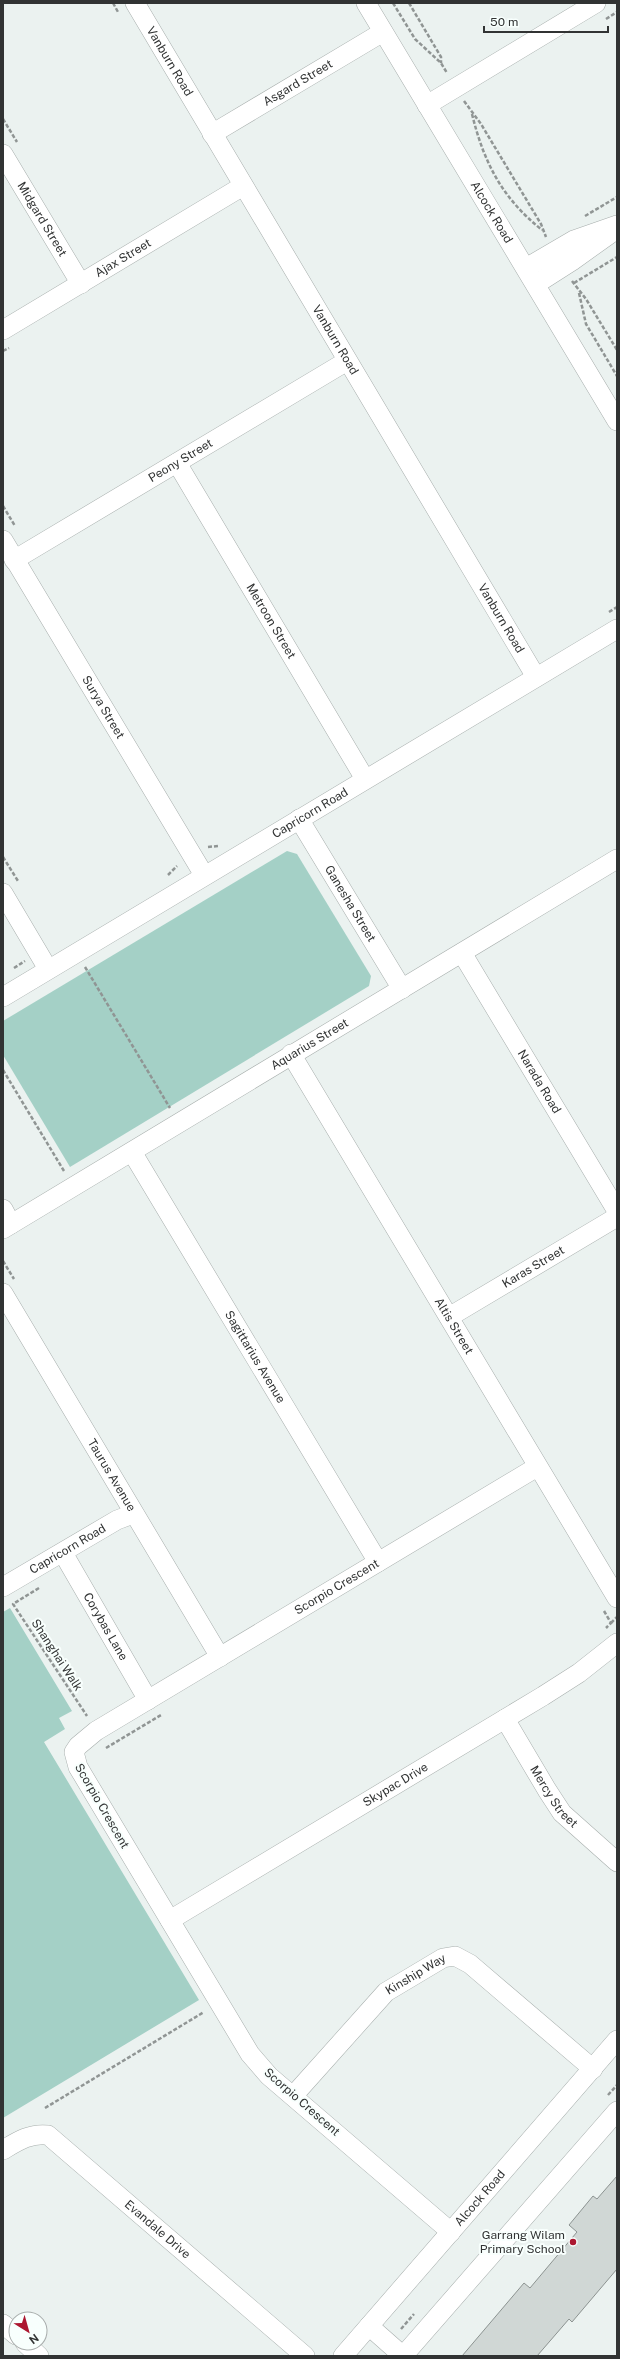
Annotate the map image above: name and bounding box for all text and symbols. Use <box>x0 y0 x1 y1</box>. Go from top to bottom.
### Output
scale bar <box>484 8 608 34</box>
text: 50 m <box>490 15 518 29</box>
street label: Vanburn Road <box>144 24 196 99</box>
street label: Asgard Street <box>261 57 335 109</box>
street label: Midgard Street <box>14 179 70 259</box>
street label: Alcock Road <box>468 179 516 246</box>
street label: Ajax Street <box>92 236 154 280</box>
street label: Vanburn Road <box>309 303 361 377</box>
street label: Peony Street <box>146 436 215 485</box>
street label: Metroon Street <box>243 581 299 661</box>
street label: Vanburn Road <box>475 581 527 656</box>
street label: Surya Street <box>79 673 128 741</box>
street label: Capricorn Road <box>270 785 351 841</box>
street label: Ganesha Street <box>322 863 379 945</box>
street label: Aquarius Street <box>268 1015 351 1073</box>
street label: Narada Road <box>515 1047 564 1116</box>
street label: Karas Street <box>500 1243 567 1291</box>
street label: Altis Street <box>432 1295 476 1357</box>
street label: Sagittarius Avenue <box>222 1308 288 1406</box>
street label: Taurus Avenue <box>85 1436 139 1514</box>
street label: Capricorn Road <box>27 1521 108 1577</box>
street label: Scorpio Crescent <box>292 1556 382 1618</box>
street label: Corybas Lane <box>80 1590 131 1663</box>
street label: Shanghai Walk <box>29 1616 86 1694</box>
street label: Skypac Drive <box>360 1760 431 1809</box>
street label: Scorpio Crescent <box>72 1761 132 1851</box>
street label: Mercy Street <box>527 1763 581 1831</box>
street label: Kinship Way <box>383 1951 449 1998</box>
street label: Scorpio Crescent <box>261 2065 343 2139</box>
street label: Alcock Road <box>452 2167 508 2229</box>
street label: Evandale Drive <box>122 2197 194 2262</box>
place label: Garrang Wilam Primary School <box>480 2228 565 2256</box>
marker: Garrang Wilam Primary School <box>568 2237 578 2247</box>
north arrow <box>8 2311 48 2351</box>
text: N <box>27 2332 41 2346</box>

